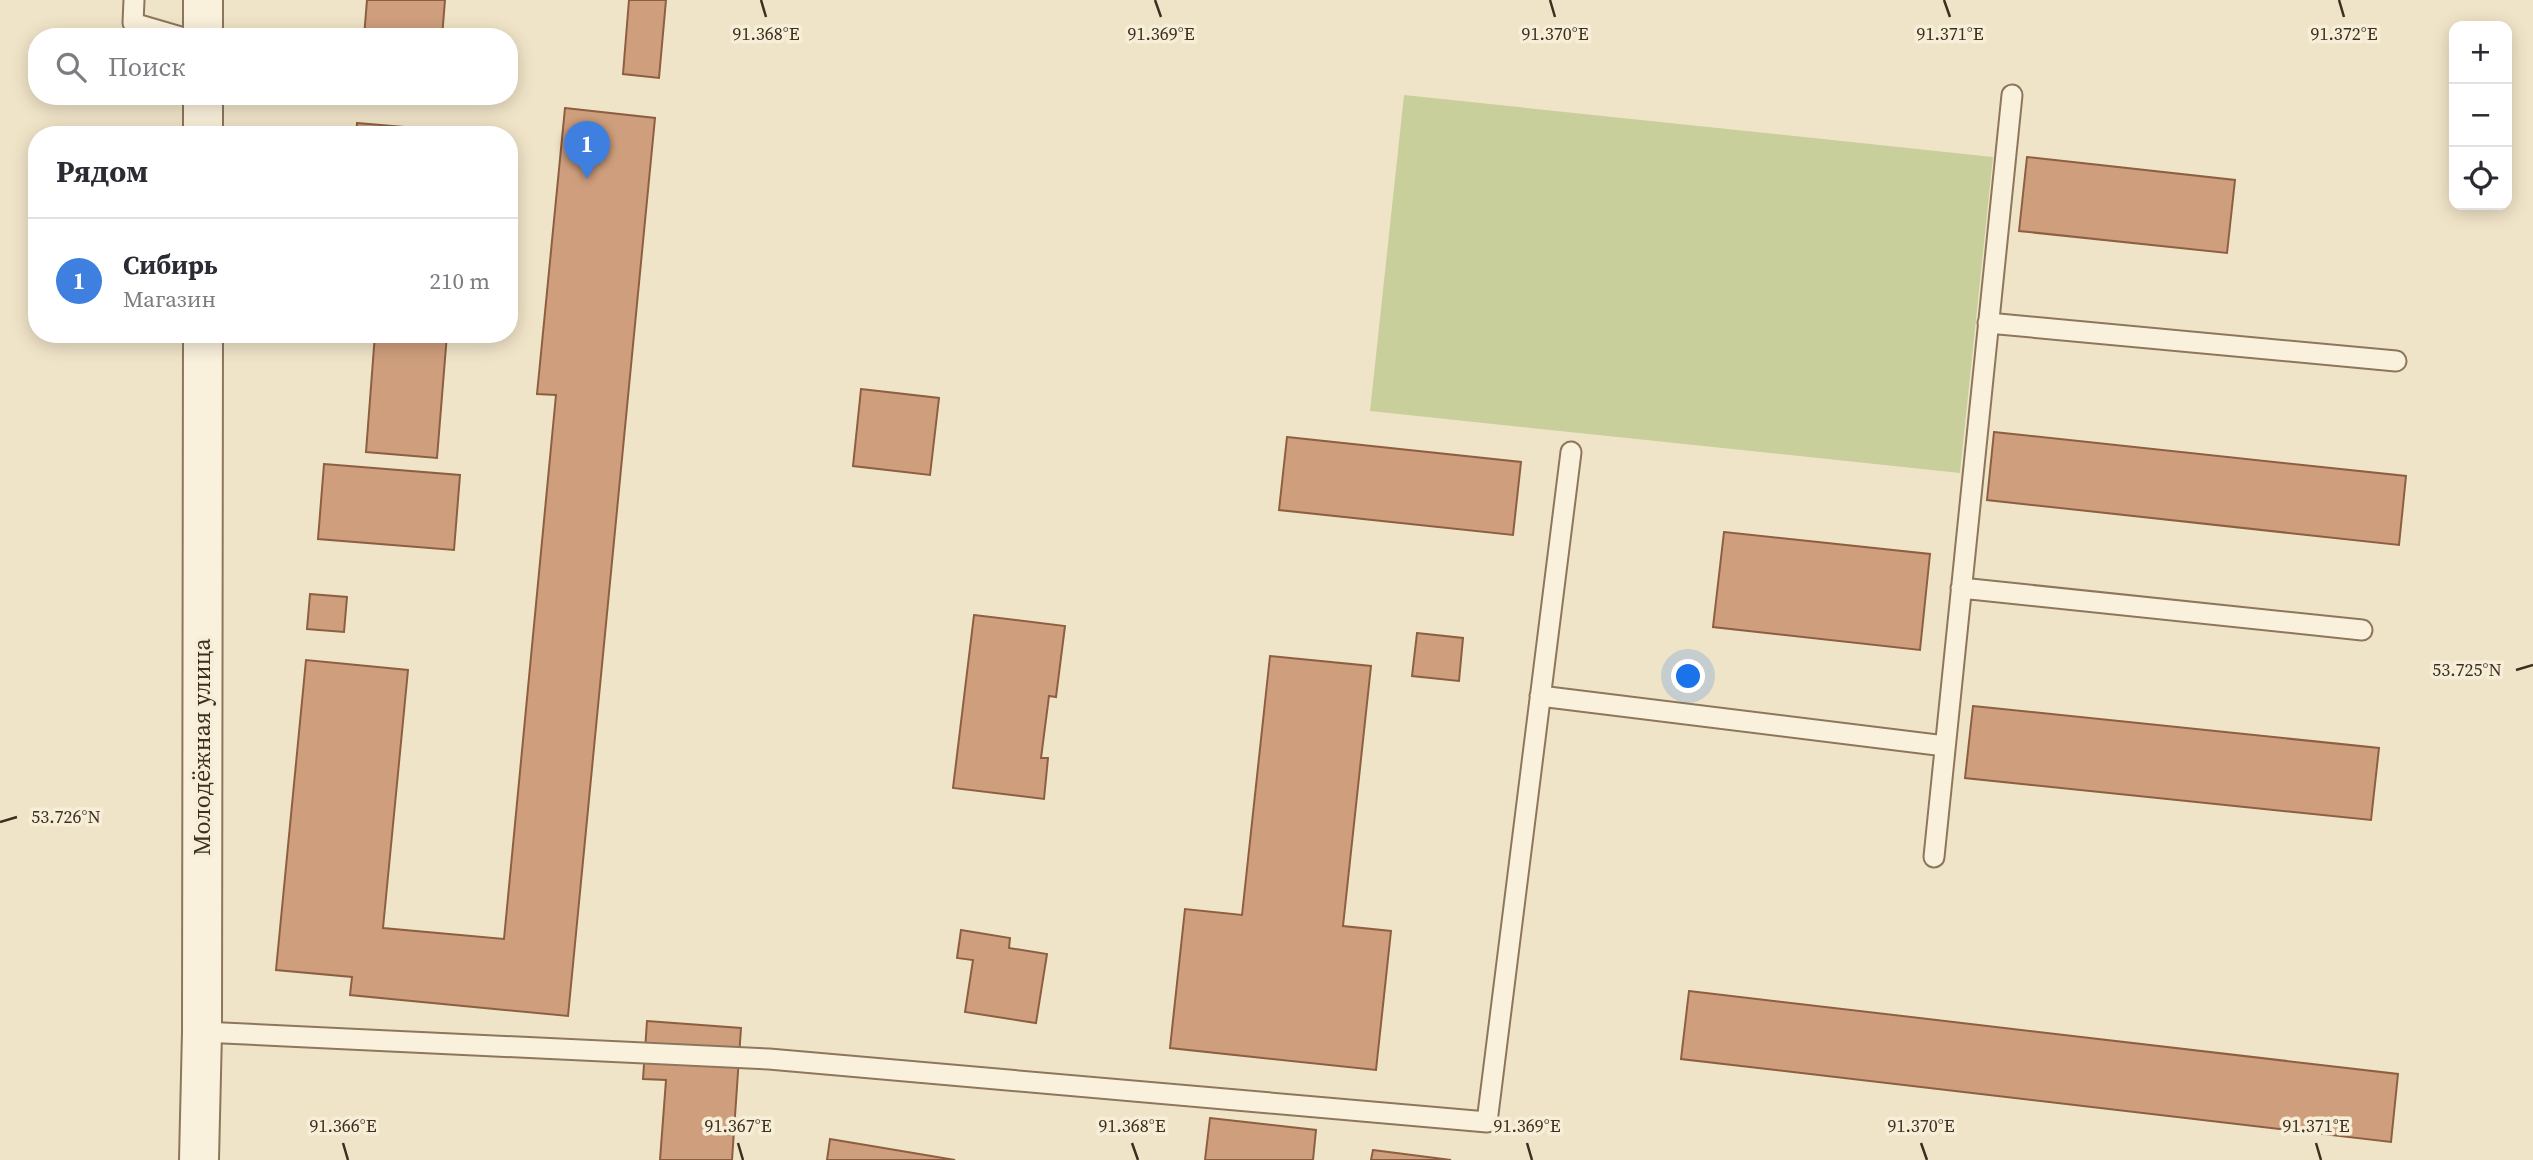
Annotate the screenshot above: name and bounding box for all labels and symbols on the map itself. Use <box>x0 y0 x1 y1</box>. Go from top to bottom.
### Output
text: 91.368°E <box>732 21 800 46</box>
text: 91.369°E <box>1127 21 1195 46</box>
text: 91.370°E <box>1521 21 1589 46</box>
text: 91.371°E <box>1916 21 1984 46</box>
text: 91.372°E <box>2310 21 2378 46</box>
pin: 1 <box>564 121 610 179</box>
street label: Молодёжная улица <box>185 637 218 856</box>
text: 53.725°N <box>2432 657 2502 682</box>
your location <box>1671 659 1705 693</box>
text: 53.726°N <box>31 804 101 829</box>
text: 91.366°E <box>309 1113 377 1138</box>
text: 91.367°E <box>704 1113 772 1138</box>
text: 91.368°E <box>1098 1113 1166 1138</box>
text: 91.369°E <box>1493 1113 1561 1138</box>
text: 91.370°E <box>1887 1113 1955 1138</box>
text: 91.371°E <box>2282 1113 2350 1138</box>

